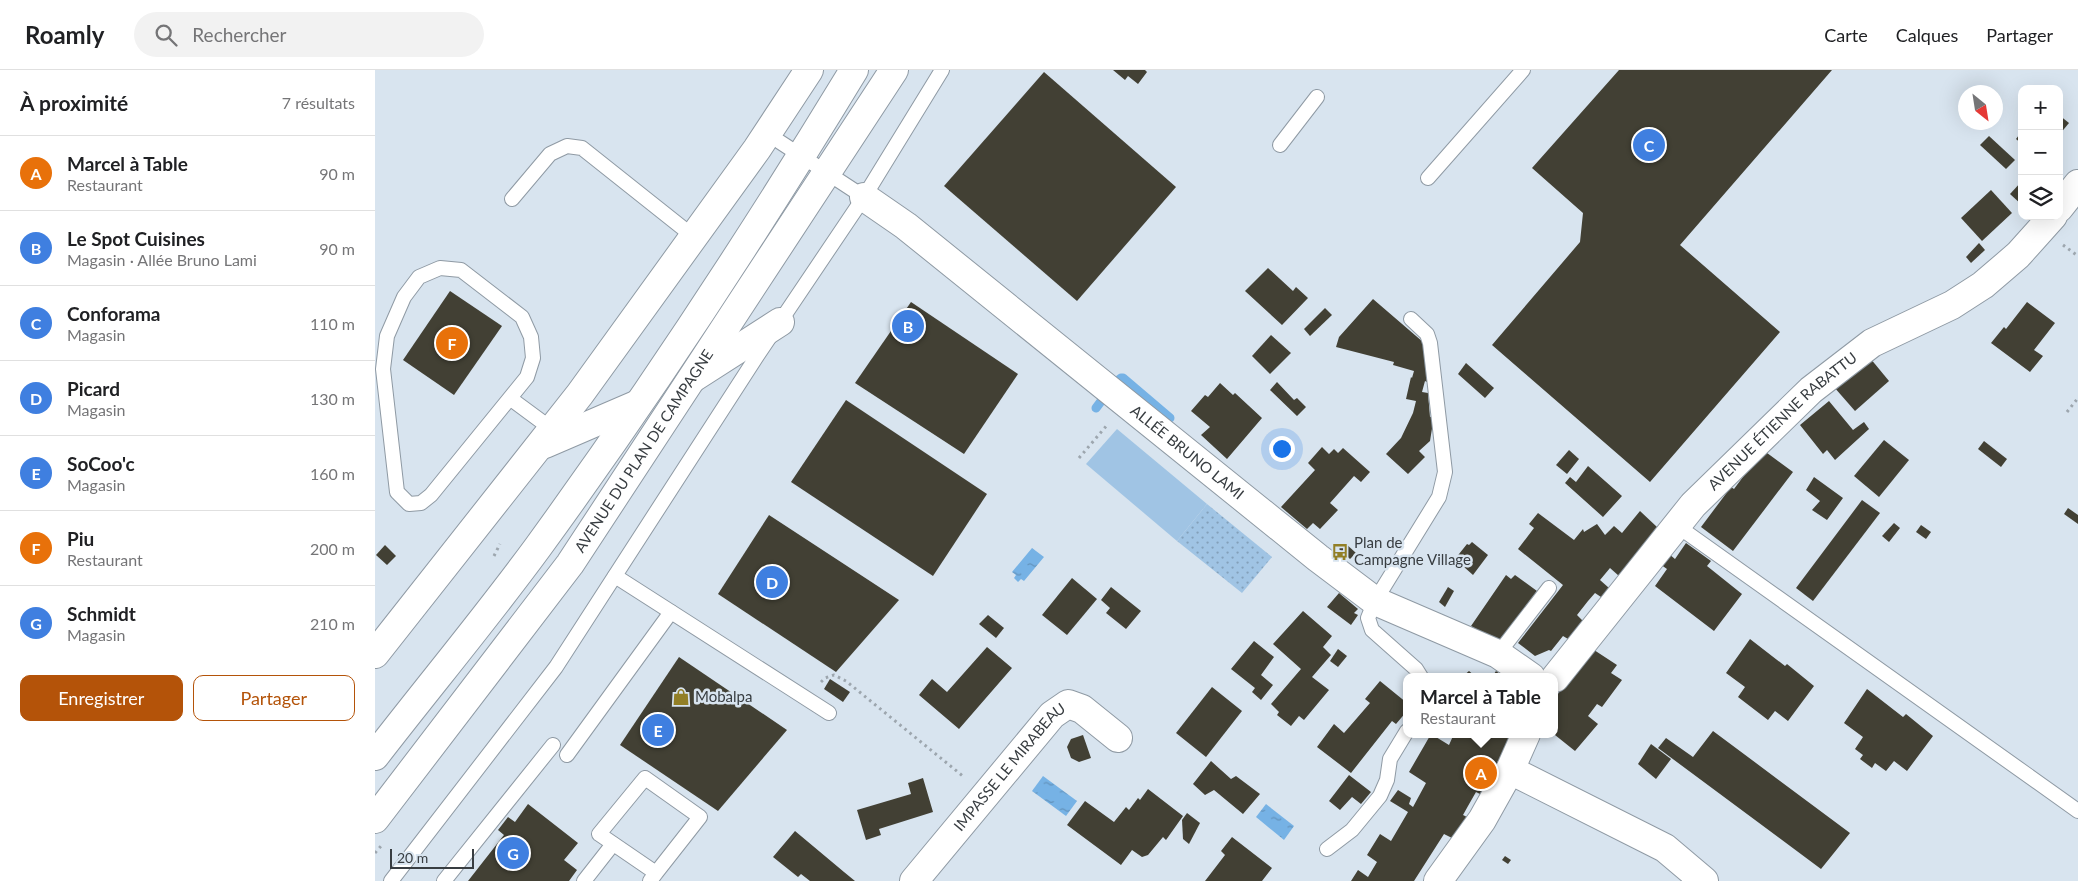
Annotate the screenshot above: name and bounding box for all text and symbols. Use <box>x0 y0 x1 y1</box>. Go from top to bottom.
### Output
search box <box>134 12 484 57</box>
text: Roamly <box>25 20 104 49</box>
icon: search <box>152 21 180 49</box>
text: Rechercher <box>192 23 287 46</box>
text: Carte <box>1824 24 1868 46</box>
text: Calques <box>1896 24 1958 46</box>
text: Partager <box>1986 24 2053 46</box>
north arrow <box>1958 85 2003 130</box>
map controls <box>2018 85 2063 220</box>
button: + <box>2018 85 2063 130</box>
text: À proximité <box>20 90 128 115</box>
text: 7 résultats <box>282 93 355 112</box>
pin: C <box>1633 126 1665 164</box>
button: − <box>2018 130 2063 175</box>
text: Marcel à Table <box>67 152 188 175</box>
text: A <box>30 164 42 183</box>
text: 90 m <box>319 164 355 183</box>
text: Restaurant <box>67 175 143 194</box>
button: layers <box>2018 175 2063 220</box>
text: Le Spot Cuisines <box>67 227 205 250</box>
text: B <box>31 239 41 258</box>
text: 90 m <box>319 239 355 258</box>
text: Magasin · Allée Bruno Lami <box>67 250 257 269</box>
text: Conforama <box>67 302 160 325</box>
pin: B <box>892 307 924 345</box>
text: C <box>31 314 41 333</box>
text: 110 m <box>310 314 355 333</box>
pin: F <box>436 324 468 362</box>
text: Magasin <box>67 325 126 344</box>
street label: AVENUE DU PLAN DE CAMPAGNE <box>570 346 716 555</box>
street label: AVENUE ÉTIENNE RABATTU <box>1704 348 1860 493</box>
text: Picard <box>67 377 120 400</box>
text: D <box>30 389 42 408</box>
text: 130 m <box>310 389 355 408</box>
text: Magasin <box>67 400 126 419</box>
street label: ALLÉE BRUNO LAMI <box>1127 401 1248 503</box>
your location <box>1269 436 1295 462</box>
text: SoCoo'c <box>67 452 135 475</box>
text: E <box>31 464 41 483</box>
text: 160 m <box>310 464 355 483</box>
text: Magasin <box>67 475 126 494</box>
text: Piu <box>67 527 94 550</box>
place label: Plan de Campagne Village <box>1354 533 1471 568</box>
text: F <box>31 539 41 558</box>
text: 200 m <box>310 539 355 558</box>
bus stop icon: Plan de Campagne Village <box>1330 542 1350 562</box>
text: Restaurant <box>67 550 143 569</box>
pin: D <box>756 563 788 601</box>
text: Schmidt <box>67 602 136 625</box>
text: G <box>30 614 42 633</box>
text: 210 m <box>310 614 355 633</box>
text: Magasin <box>67 625 126 644</box>
popup <box>1403 673 1558 738</box>
button: Enregistrer <box>20 675 183 721</box>
button: Partager <box>193 675 355 721</box>
text: Marcel à Table <box>1420 685 1541 708</box>
shop icon: Mobalpa <box>671 687 691 707</box>
place label: Mobalpa <box>695 687 752 705</box>
street label: IMPASSE LE MIRABEAU <box>950 699 1068 834</box>
text: Restaurant <box>1420 708 1496 727</box>
pin: E <box>642 711 674 749</box>
pin: A <box>1465 754 1497 792</box>
pin: G <box>497 834 529 872</box>
scale bar <box>390 846 474 869</box>
text: 20 m <box>397 849 428 866</box>

